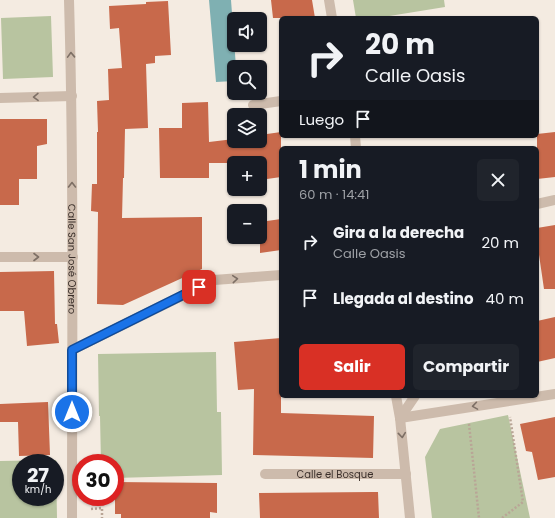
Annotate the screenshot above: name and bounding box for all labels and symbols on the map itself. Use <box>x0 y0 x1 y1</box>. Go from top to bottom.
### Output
one-way arrow <box>67 52 75 58</box>
one-way arrow <box>33 93 39 101</box>
one-way arrow <box>68 182 76 188</box>
street label: Calle San José Obrero <box>65 204 80 314</box>
one-way arrow <box>33 253 39 261</box>
pin <box>182 270 216 304</box>
one-way arrow <box>232 274 238 283</box>
position arrow <box>51 391 93 433</box>
one-way arrow <box>472 402 478 410</box>
one-way arrow <box>397 432 406 438</box>
speed limit sign: 30 <box>72 454 124 506</box>
street label: Calle el Bosque <box>297 467 373 482</box>

